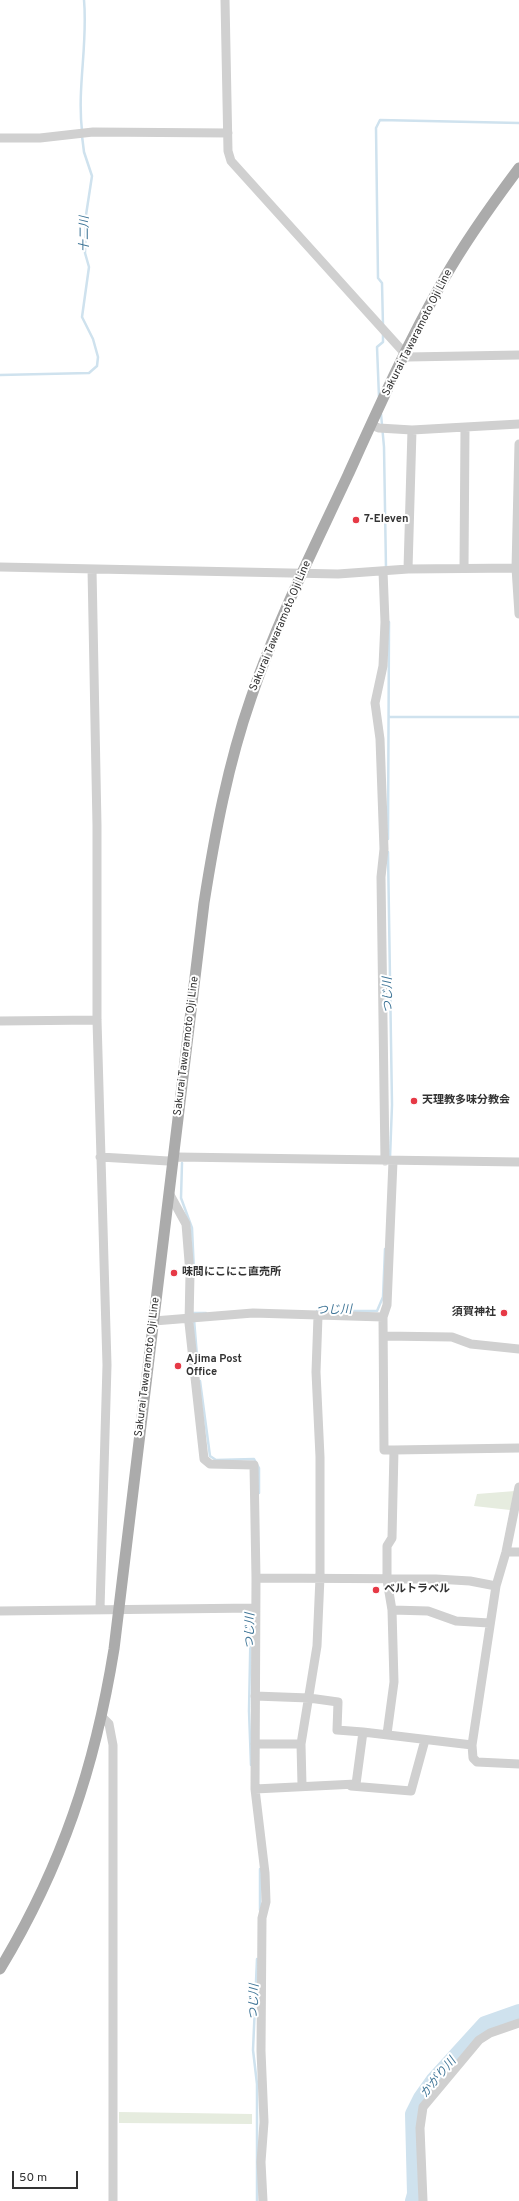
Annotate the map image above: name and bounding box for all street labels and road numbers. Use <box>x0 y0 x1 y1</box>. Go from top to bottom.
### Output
street label: Sakurai Tawaramoto Oji Line <box>380 268 456 398</box>
street label: Sakurai Tawaramoto Oji Line <box>248 559 314 693</box>
street label: Sakurai Tawaramoto Oji Line <box>172 976 202 1116</box>
street label: Sakurai Tawaramoto Oji Line <box>133 1297 163 1437</box>

